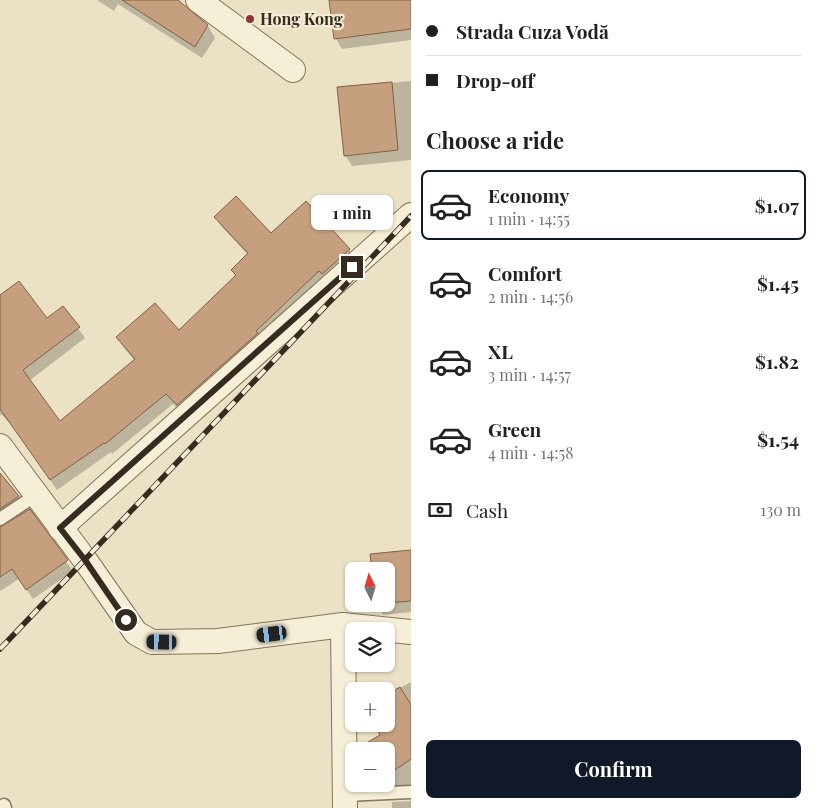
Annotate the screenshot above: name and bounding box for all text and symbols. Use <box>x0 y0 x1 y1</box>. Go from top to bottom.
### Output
place label: Hong Kong <box>260 8 343 29</box>
marker: Hong Kong <box>244 13 256 25</box>
text: Strada Cuza Vodă <box>456 18 609 44</box>
text: Drop-off <box>456 67 534 93</box>
text: Choose a ride <box>426 125 564 155</box>
text: Economy <box>488 182 569 208</box>
icon: car <box>428 183 473 228</box>
text: $1.07 <box>755 192 799 218</box>
callout: 1 min <box>311 194 393 230</box>
text: 1 min <box>332 202 372 223</box>
text: 1 min · 14:55 <box>488 208 570 229</box>
route end <box>341 256 363 278</box>
text: Comfort <box>488 260 562 286</box>
icon: car <box>428 261 473 306</box>
text: $1.45 <box>757 270 799 296</box>
text: 2 min · 14:56 <box>488 286 573 307</box>
text: XL <box>488 338 513 364</box>
icon: car <box>428 339 473 384</box>
text: $1.82 <box>755 348 799 374</box>
text: 3 min · 14:57 <box>488 364 571 385</box>
text: Green <box>488 416 541 442</box>
icon: car <box>428 417 473 462</box>
text: $1.54 <box>757 426 799 452</box>
text: 4 min · 14:58 <box>488 442 574 463</box>
icon: cash <box>426 496 454 524</box>
text: Cash <box>466 497 508 523</box>
text: 130 m <box>760 499 801 520</box>
north arrow <box>345 562 395 612</box>
map controls <box>345 562 395 792</box>
route start <box>115 609 137 631</box>
button: layers <box>345 622 395 672</box>
car <box>256 625 287 643</box>
car <box>146 634 177 650</box>
button: + <box>345 682 395 732</box>
button: Confirm <box>426 740 801 798</box>
button: − <box>345 742 395 792</box>

